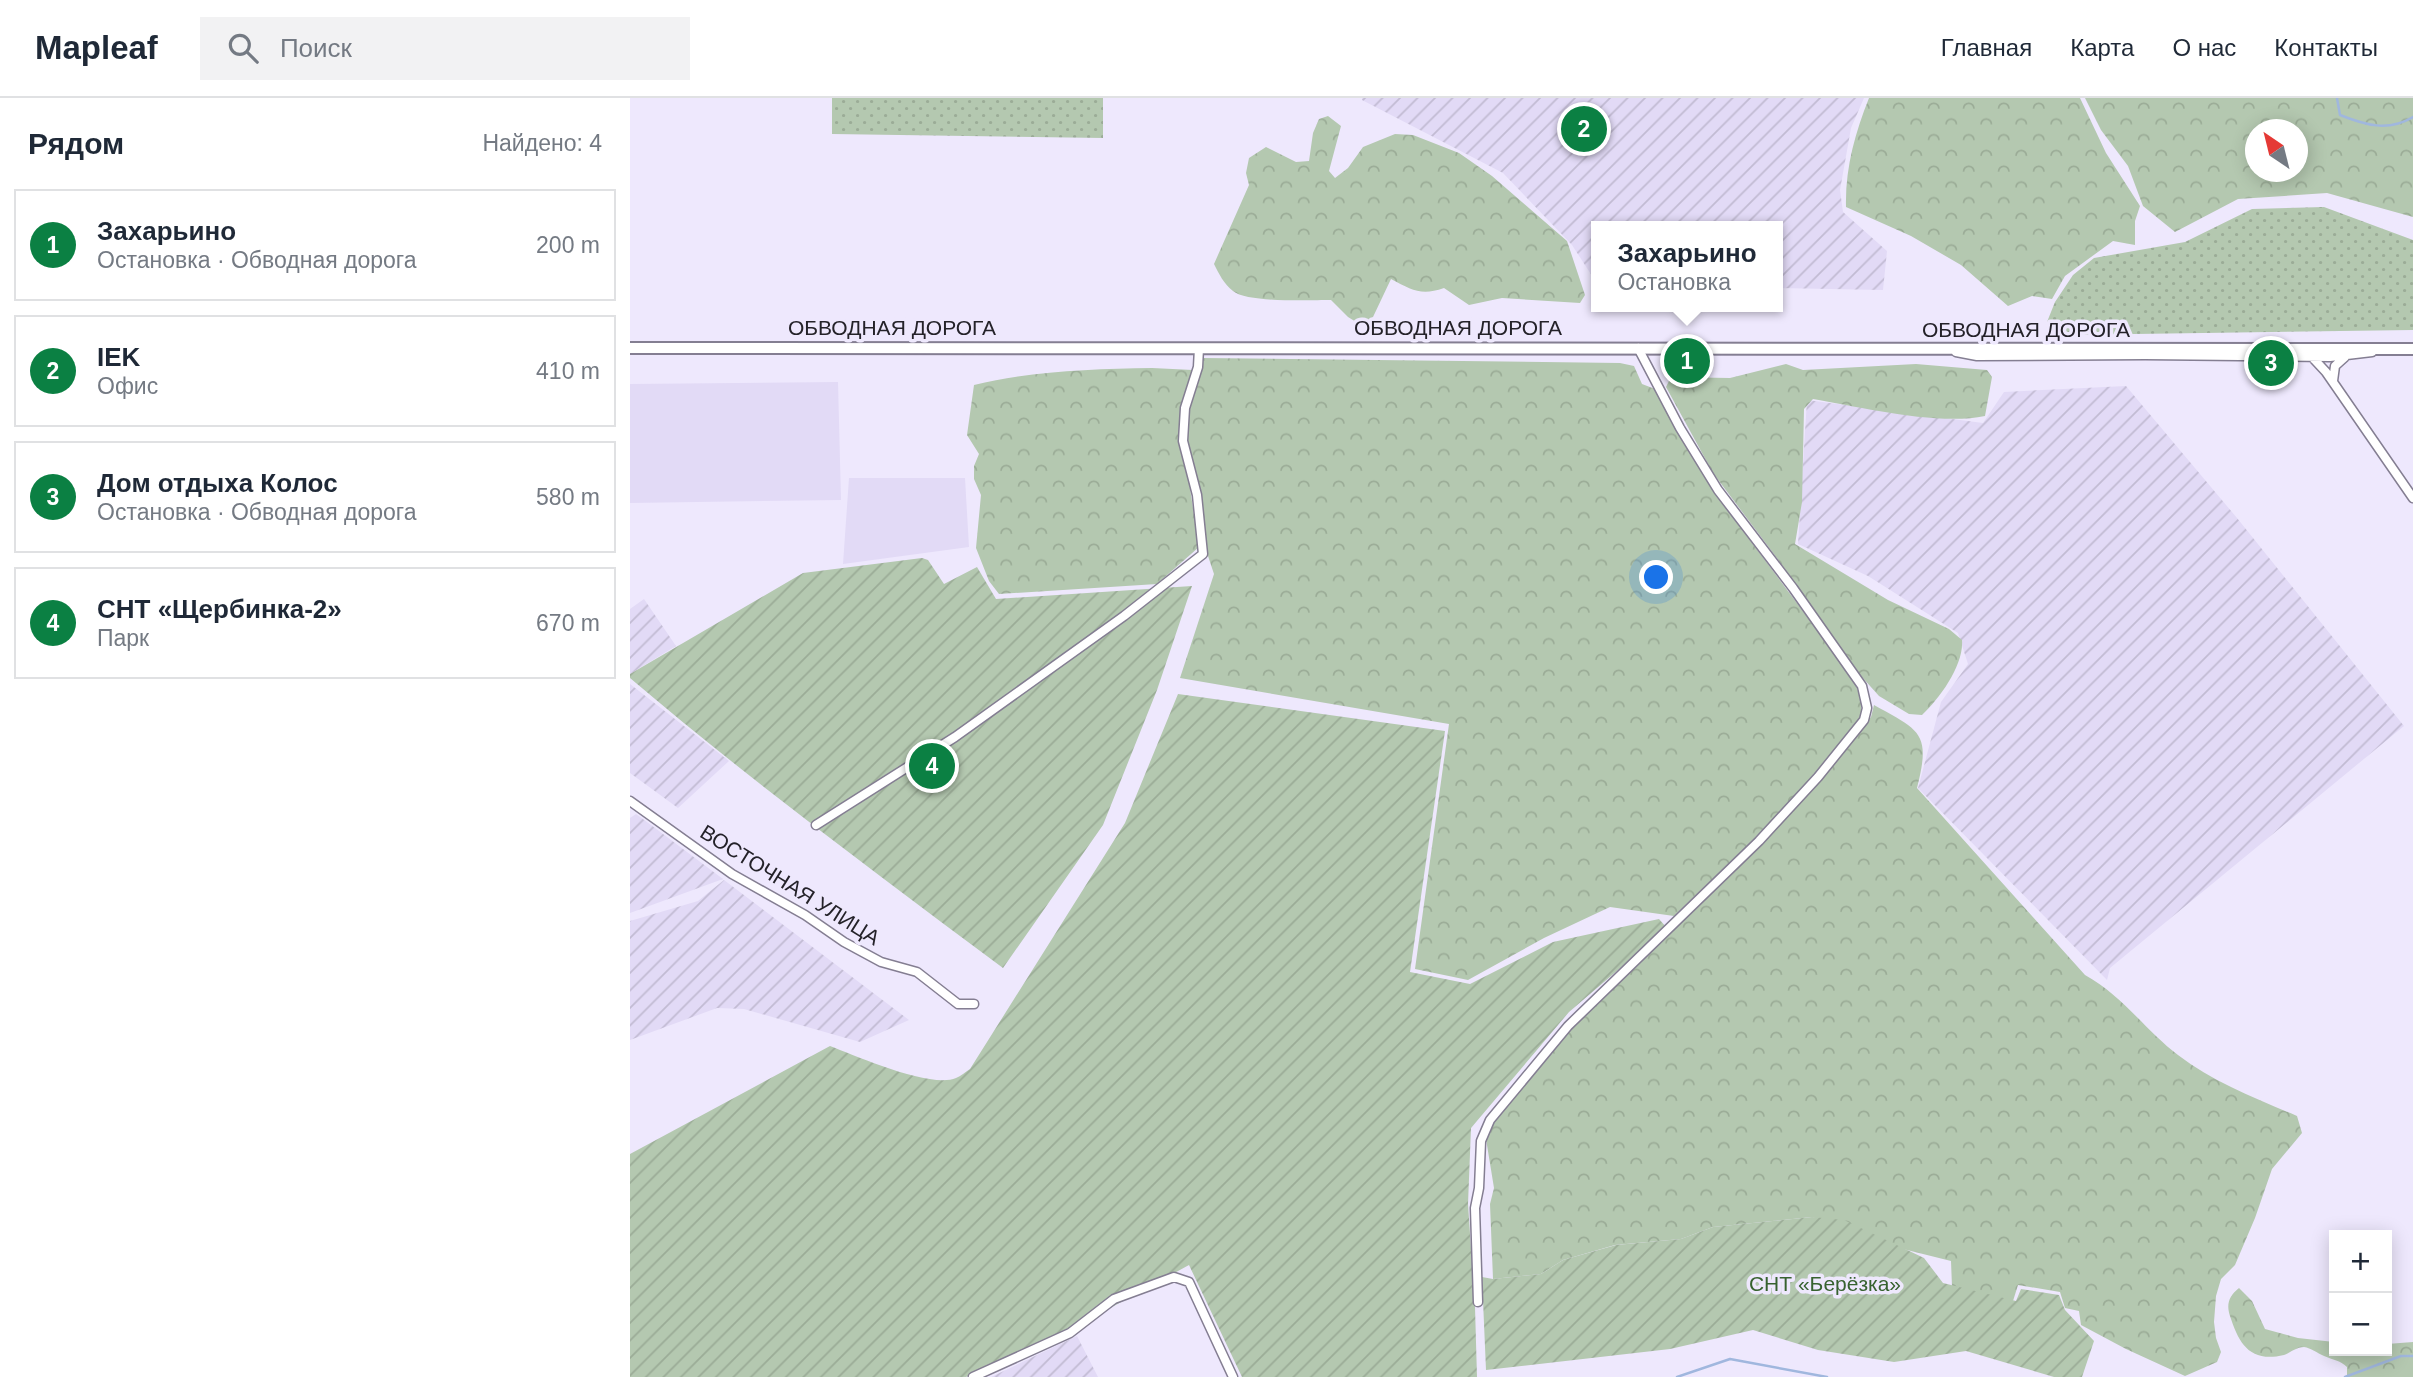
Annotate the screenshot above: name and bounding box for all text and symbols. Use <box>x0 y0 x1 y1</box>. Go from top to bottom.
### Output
search box <box>200 17 690 80</box>
text: Mapleaf <box>35 29 158 66</box>
icon: search <box>224 29 262 67</box>
text: Поиск <box>280 33 352 63</box>
text: Главная <box>1941 34 2032 61</box>
text: Карта <box>2070 34 2134 61</box>
text: О нас <box>2172 34 2236 61</box>
text: Контакты <box>2274 34 2378 61</box>
pin: 2 <box>1561 103 1607 155</box>
north arrow <box>2245 119 2308 182</box>
text: Рядом <box>28 127 124 160</box>
text: Найдено: 4 <box>482 130 602 156</box>
text: Захарьино <box>97 216 236 246</box>
popup <box>1591 221 1783 312</box>
text: 1 <box>47 232 59 258</box>
text: 200 m <box>536 232 600 258</box>
text: Захарьино <box>1617 238 1757 268</box>
text: Остановка · Обводная дорога <box>97 247 417 273</box>
text: Остановка <box>1617 269 1731 295</box>
street label: ОБВОДНАЯ ДОРОГА <box>788 316 996 339</box>
street label: ОБВОДНАЯ ДОРОГА <box>1354 316 1562 339</box>
street label: ОБВОДНАЯ ДОРОГА <box>1922 318 2130 341</box>
pin: 1 <box>1664 335 1710 387</box>
pin: 3 <box>2248 337 2294 389</box>
text: IEK <box>97 342 140 372</box>
text: 2 <box>47 358 59 384</box>
text: 410 m <box>536 358 600 384</box>
text: Офис <box>97 373 158 399</box>
text: Дом отдыха Колос <box>97 468 338 498</box>
text: 3 <box>47 484 59 510</box>
text: 580 m <box>536 484 600 510</box>
text: Остановка · Обводная дорога <box>97 499 417 525</box>
your location <box>1639 560 1673 594</box>
text: СНТ «Щербинка-2» <box>97 594 342 624</box>
text: 4 <box>47 610 59 636</box>
text: 670 m <box>536 610 600 636</box>
text: Парк <box>97 625 149 651</box>
pin: 4 <box>909 740 955 792</box>
street label: ВОСТОЧНАЯ УЛИЦА <box>696 820 884 949</box>
map controls <box>2329 1230 2392 1356</box>
button: + <box>2329 1230 2392 1293</box>
park label: СНТ «Берёзка» <box>1749 1272 1901 1295</box>
button: − <box>2329 1293 2392 1356</box>

